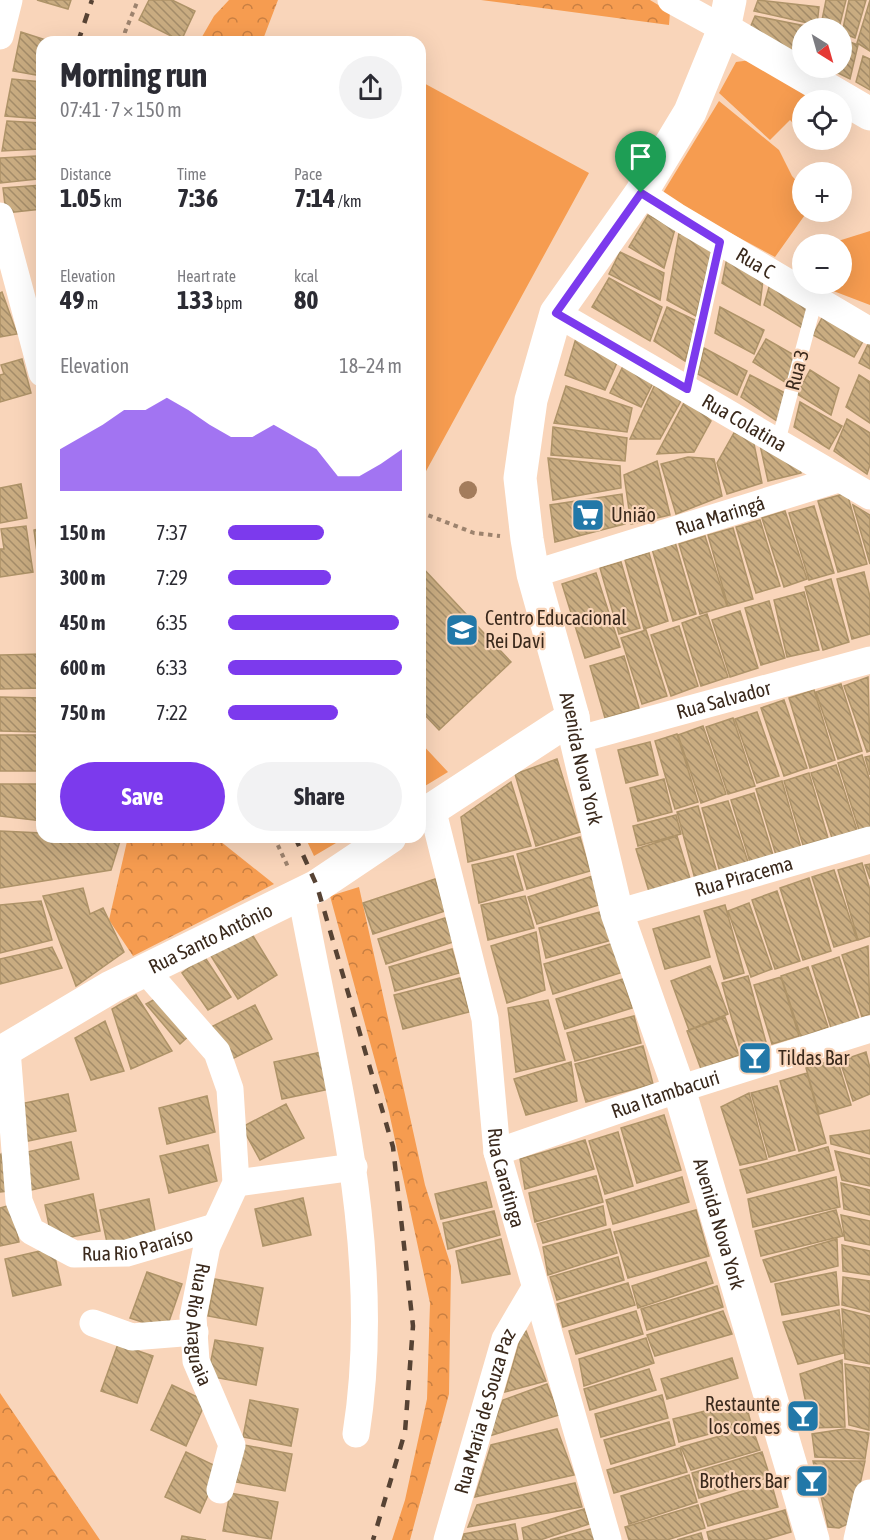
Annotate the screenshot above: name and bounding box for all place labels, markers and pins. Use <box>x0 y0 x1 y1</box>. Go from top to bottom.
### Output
pin <box>615 131 666 193</box>
supermarket icon: União <box>570 497 606 533</box>
place label: União <box>611 503 656 526</box>
place label: Centro Educacional Rei Davi <box>485 606 627 652</box>
school or university icon: Centro Educacional Rei Davi <box>444 612 480 648</box>
bar icon: Tildas Bar <box>737 1040 773 1076</box>
place label: Tildas Bar <box>778 1046 850 1069</box>
place label: Restaunte los comes <box>705 1392 780 1438</box>
bar icon: Restaunte los comes <box>785 1398 821 1434</box>
bar icon: Brothers Bar <box>794 1463 830 1499</box>
place label: Brothers Bar <box>699 1469 790 1492</box>

